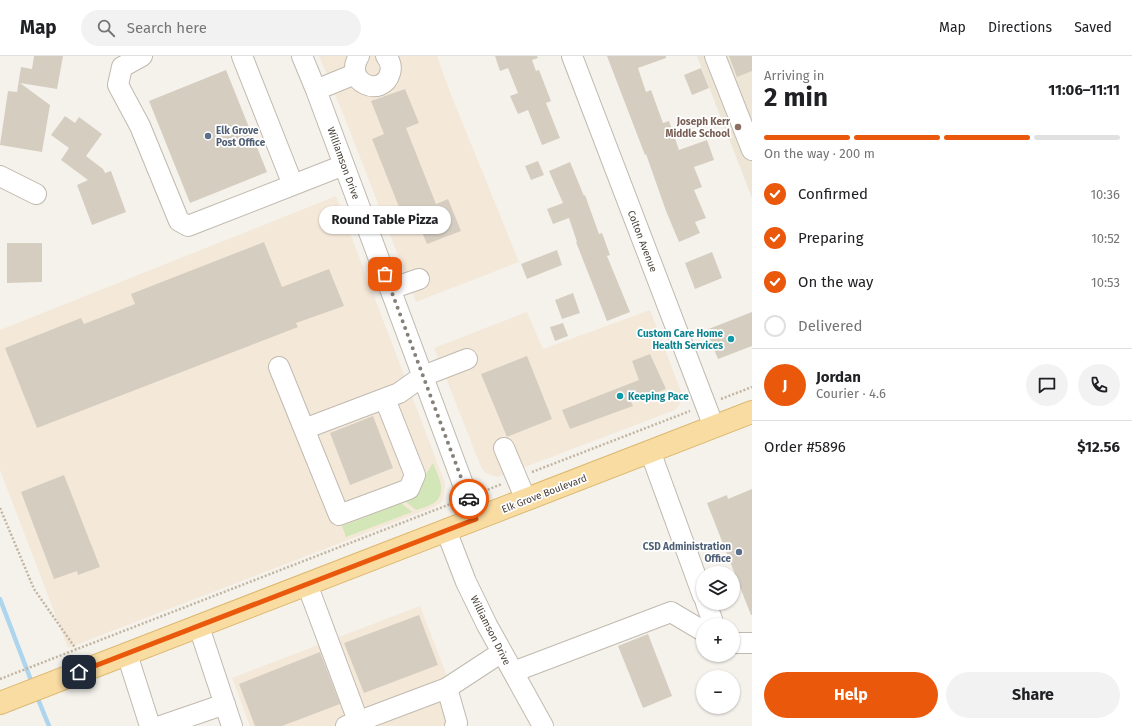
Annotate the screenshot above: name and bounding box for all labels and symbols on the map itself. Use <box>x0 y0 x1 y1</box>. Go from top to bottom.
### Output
place label: Joseph Kerr Middle School <box>666 116 731 140</box>
marker: Joseph Kerr Middle School <box>733 122 743 132</box>
place label: Elk Grove Post Office <box>216 125 266 149</box>
street label: Williamson Drive <box>324 125 362 201</box>
marker: Elk Grove Post Office <box>203 131 213 141</box>
callout: Round Table Pizza <box>319 206 451 234</box>
street label: Colton Avenue <box>625 209 659 274</box>
pin <box>368 257 402 291</box>
place label: Custom Care Home Health Services <box>637 328 723 352</box>
marker: Custom Care Home Health Services <box>726 334 736 344</box>
marker: Keeping Pace <box>615 391 625 401</box>
place label: Keeping Pace <box>628 391 689 403</box>
street label: Elk Grove Boulevard <box>500 472 589 516</box>
courier <box>449 479 489 519</box>
place label: CSD Administration Office <box>643 541 731 565</box>
marker: CSD Administration Office <box>734 547 744 557</box>
street label: Williamson Drive <box>467 594 513 667</box>
pin <box>62 655 96 689</box>

